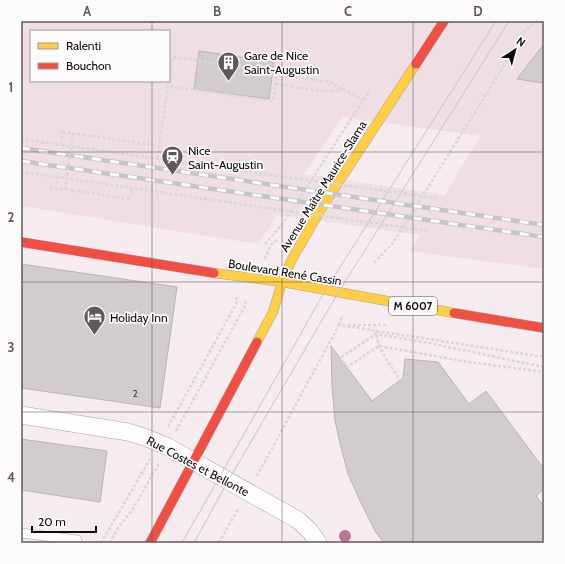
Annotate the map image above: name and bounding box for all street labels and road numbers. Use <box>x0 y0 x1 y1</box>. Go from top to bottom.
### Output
street label: Avenue Maître Maurice-Slama <box>276 118 370 254</box>
street label: Boulevard René Cassin <box>227 256 343 288</box>
road number: M 6007 <box>389 297 437 315</box>
street label: Rue Costes et Bellonte <box>144 433 252 499</box>

